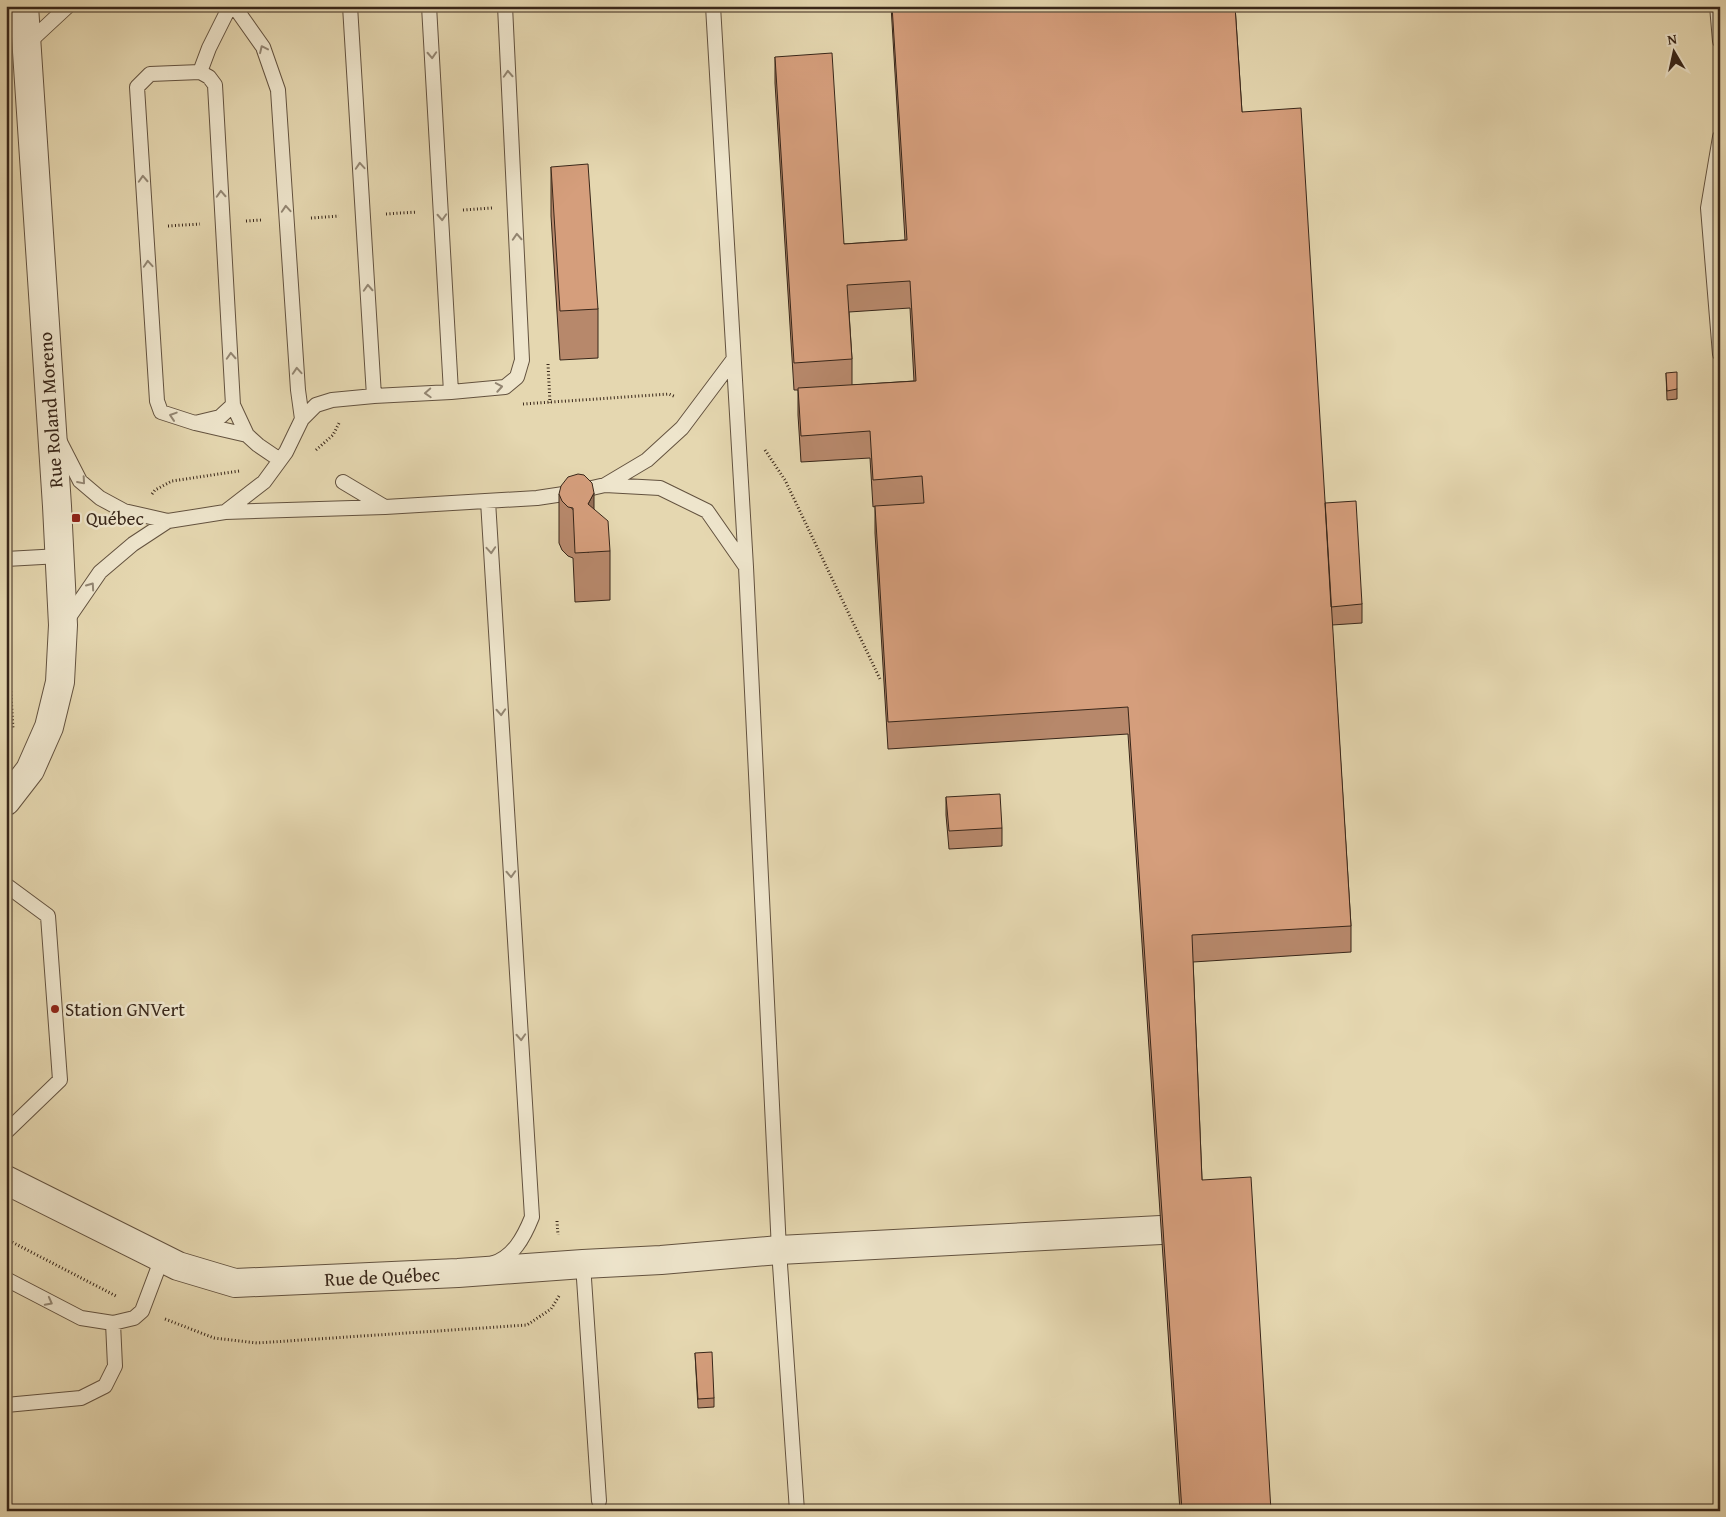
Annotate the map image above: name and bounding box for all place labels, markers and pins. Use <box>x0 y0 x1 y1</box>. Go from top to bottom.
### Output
place label: Québec <box>86 504 144 532</box>
marker: Québec <box>70 512 82 524</box>
place label: Station GNVert <box>65 995 185 1023</box>
marker: Station GNVert <box>49 1003 61 1015</box>

